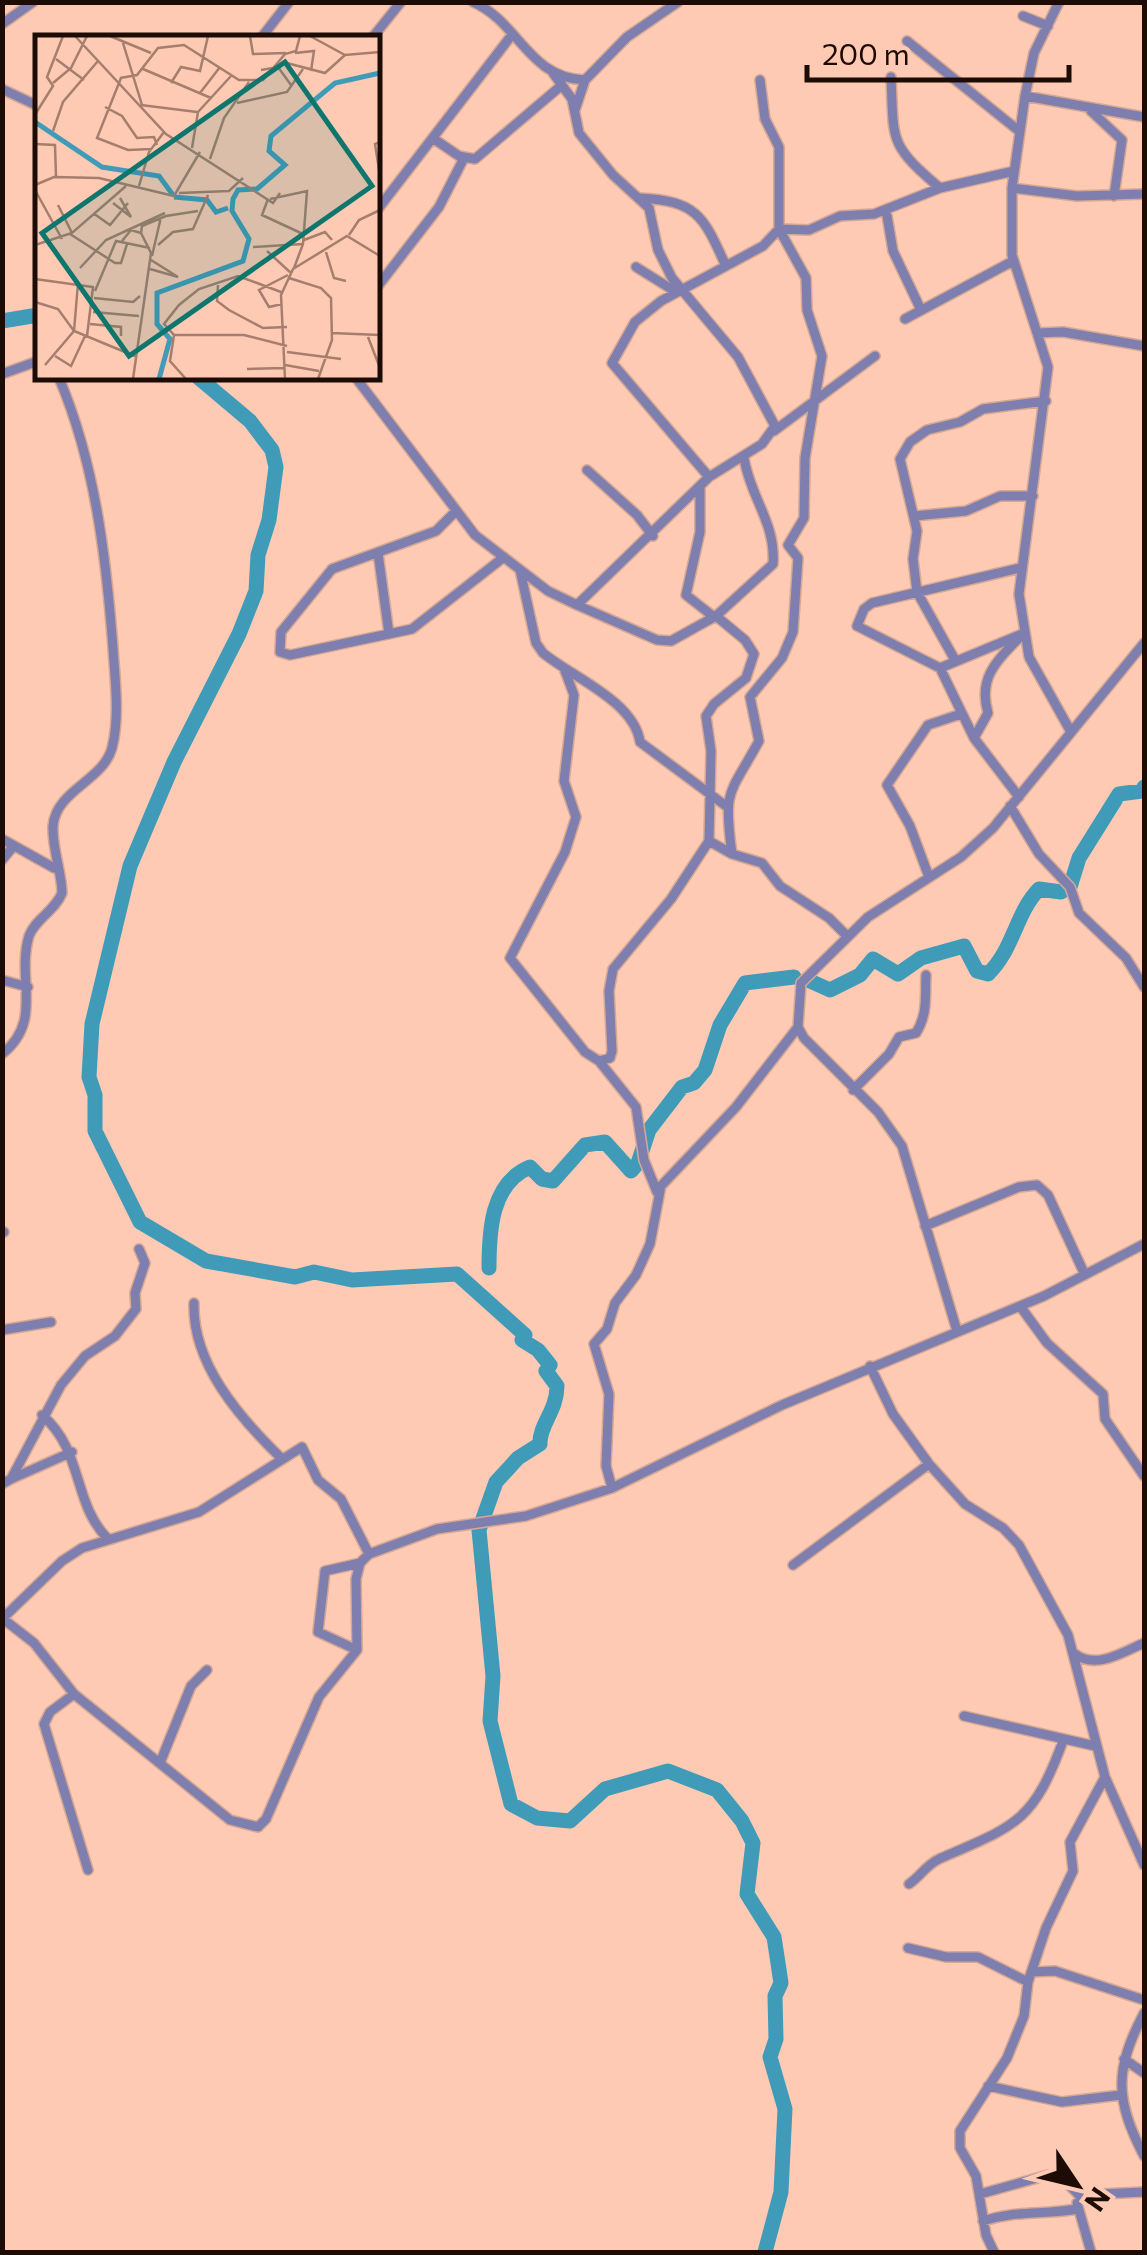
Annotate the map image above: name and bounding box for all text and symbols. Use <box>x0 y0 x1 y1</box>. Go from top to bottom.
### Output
scale bar <box>807 20 1070 82</box>
text: 200 m <box>822 34 910 71</box>
inset map <box>35 35 380 380</box>
north arrow <box>1027 2135 1127 2235</box>
text: N <box>1078 2182 1118 2218</box>

